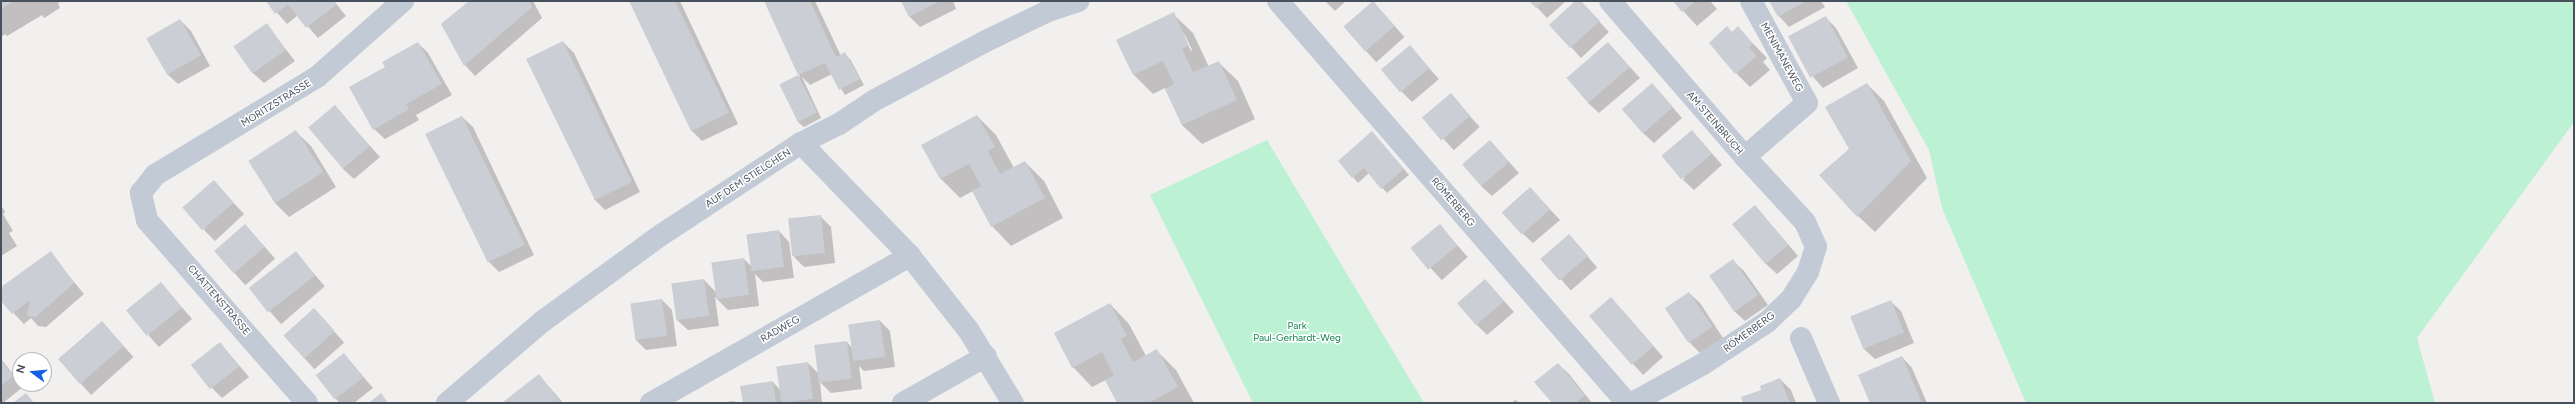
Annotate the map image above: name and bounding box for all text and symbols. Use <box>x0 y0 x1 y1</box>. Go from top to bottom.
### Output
street label: MENIMANEWEG <box>1758 20 1806 94</box>
street label: MORITZSTRASSE <box>239 77 313 129</box>
street label: AM STEINBRUCH <box>1684 89 1746 157</box>
street label: AUF DEM STIELCHEN <box>703 146 793 210</box>
street label: RÖMERBERG <box>1429 175 1477 229</box>
street label: CHATTENSTRASSE <box>185 262 253 338</box>
street label: RÖMERBERG <box>1721 309 1777 355</box>
street label: RADWEG <box>758 313 802 345</box>
park label: Park Paul-Gerhardt-Weg <box>1253 319 1341 342</box>
north arrow <box>12 352 52 392</box>
text: N <box>14 363 28 375</box>

